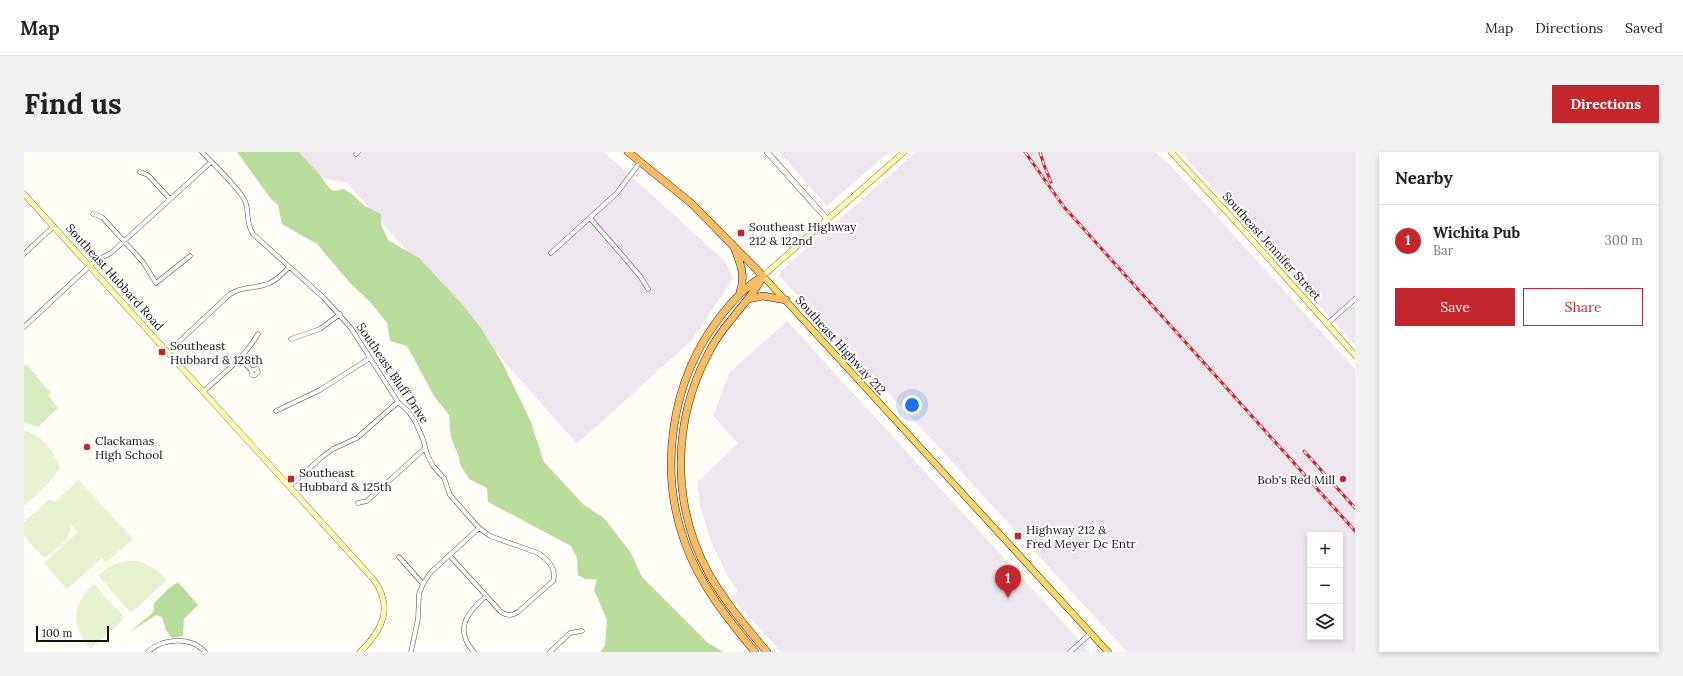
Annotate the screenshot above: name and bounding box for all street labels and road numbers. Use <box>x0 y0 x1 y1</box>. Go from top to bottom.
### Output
street label: Southeast Jennifer Street <box>1219 189 1325 303</box>
street label: Southeast Hubbard Road <box>63 220 167 334</box>
street label: Southeast Highway 212 <box>793 292 889 398</box>
street label: Southeast Bluff Drive <box>354 320 432 427</box>

